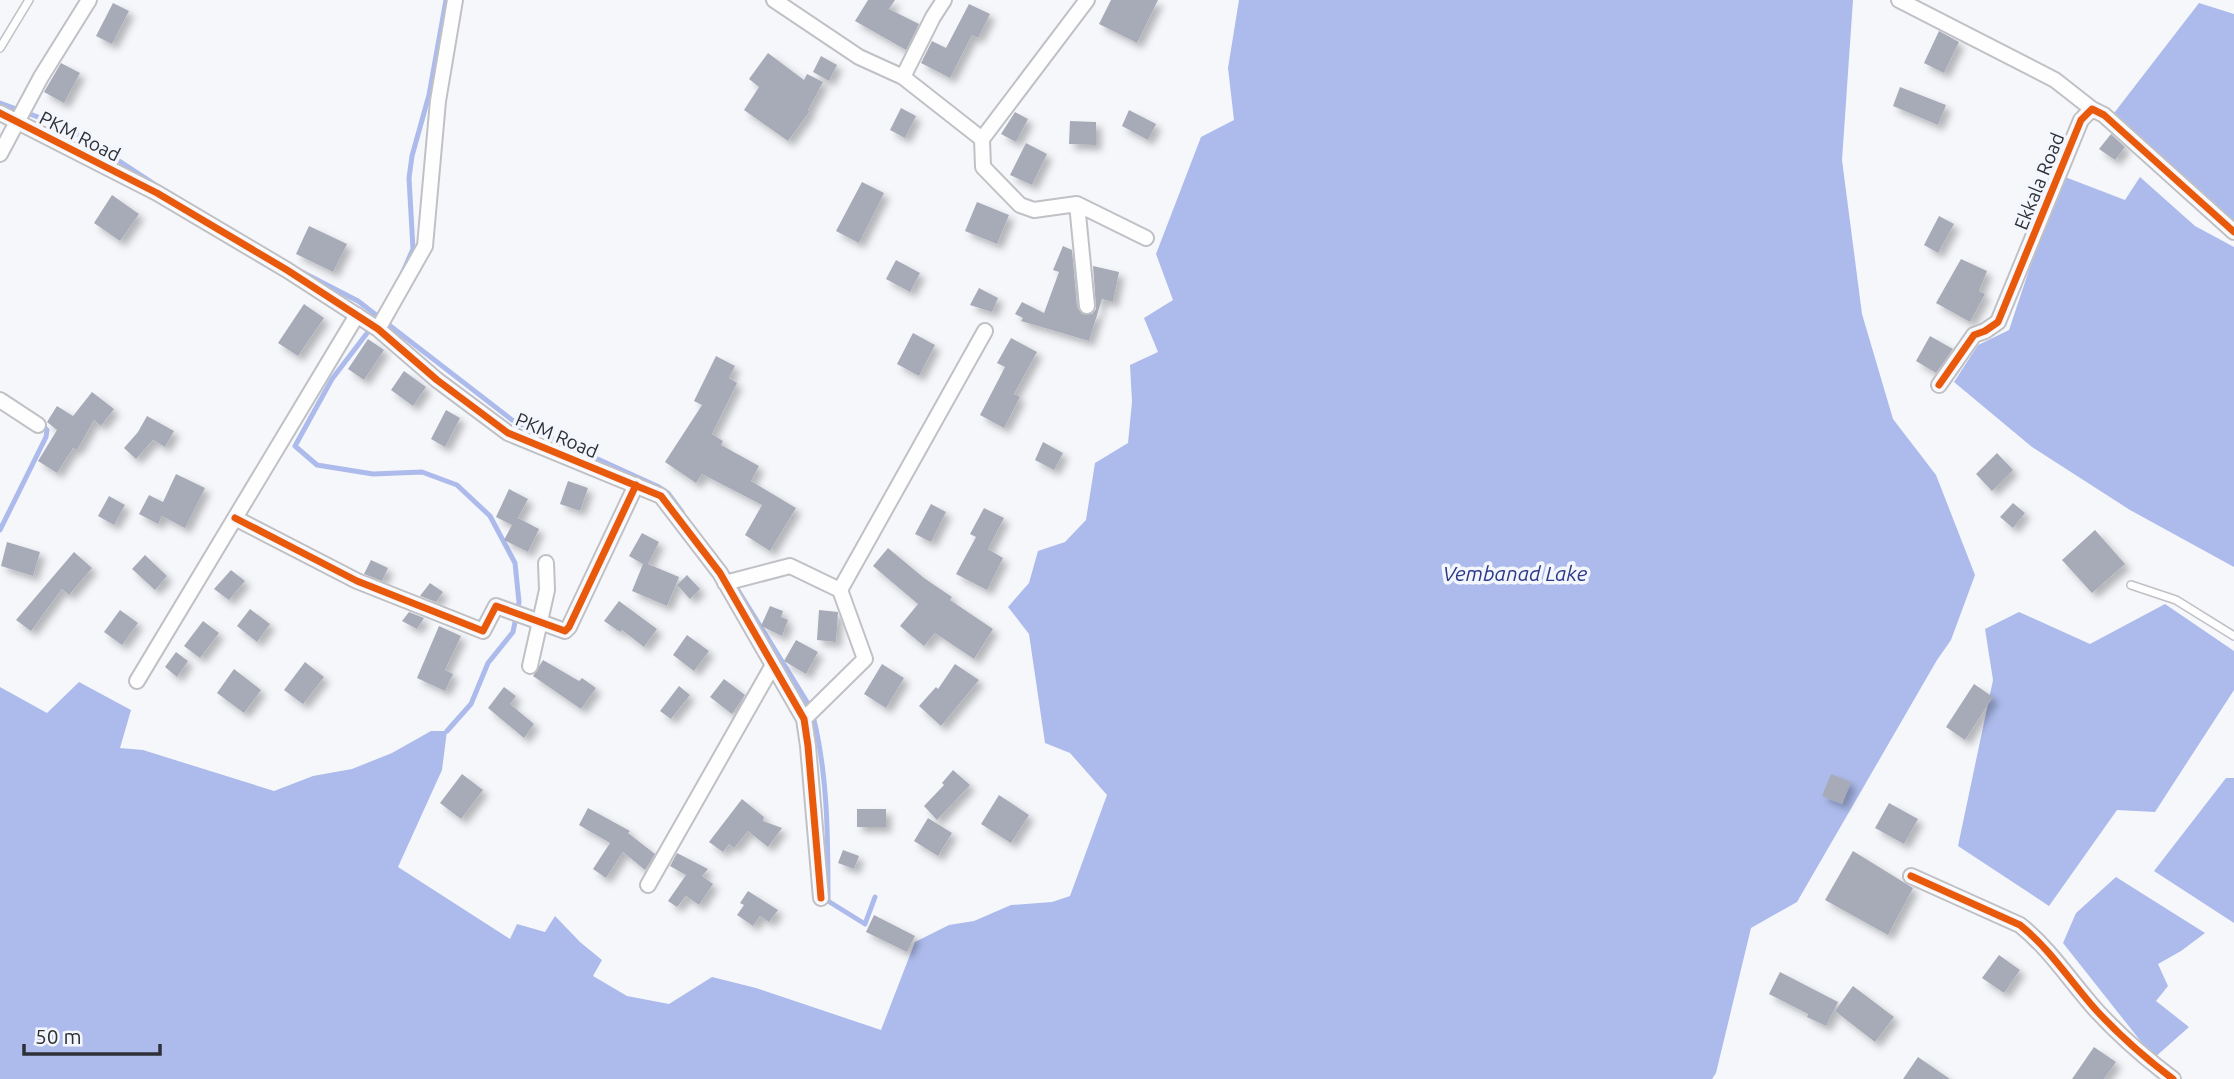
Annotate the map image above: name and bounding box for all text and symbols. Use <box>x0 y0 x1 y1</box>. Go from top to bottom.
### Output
street label: PKM Road <box>36 106 124 166</box>
street label: Ekkala Road <box>2010 129 2068 233</box>
street label: PKM Road <box>512 408 602 462</box>
water label: Vembanad Lake <box>1443 561 1588 585</box>
scale bar <box>24 1012 161 1056</box>
text: 50 m <box>35 1024 82 1048</box>

